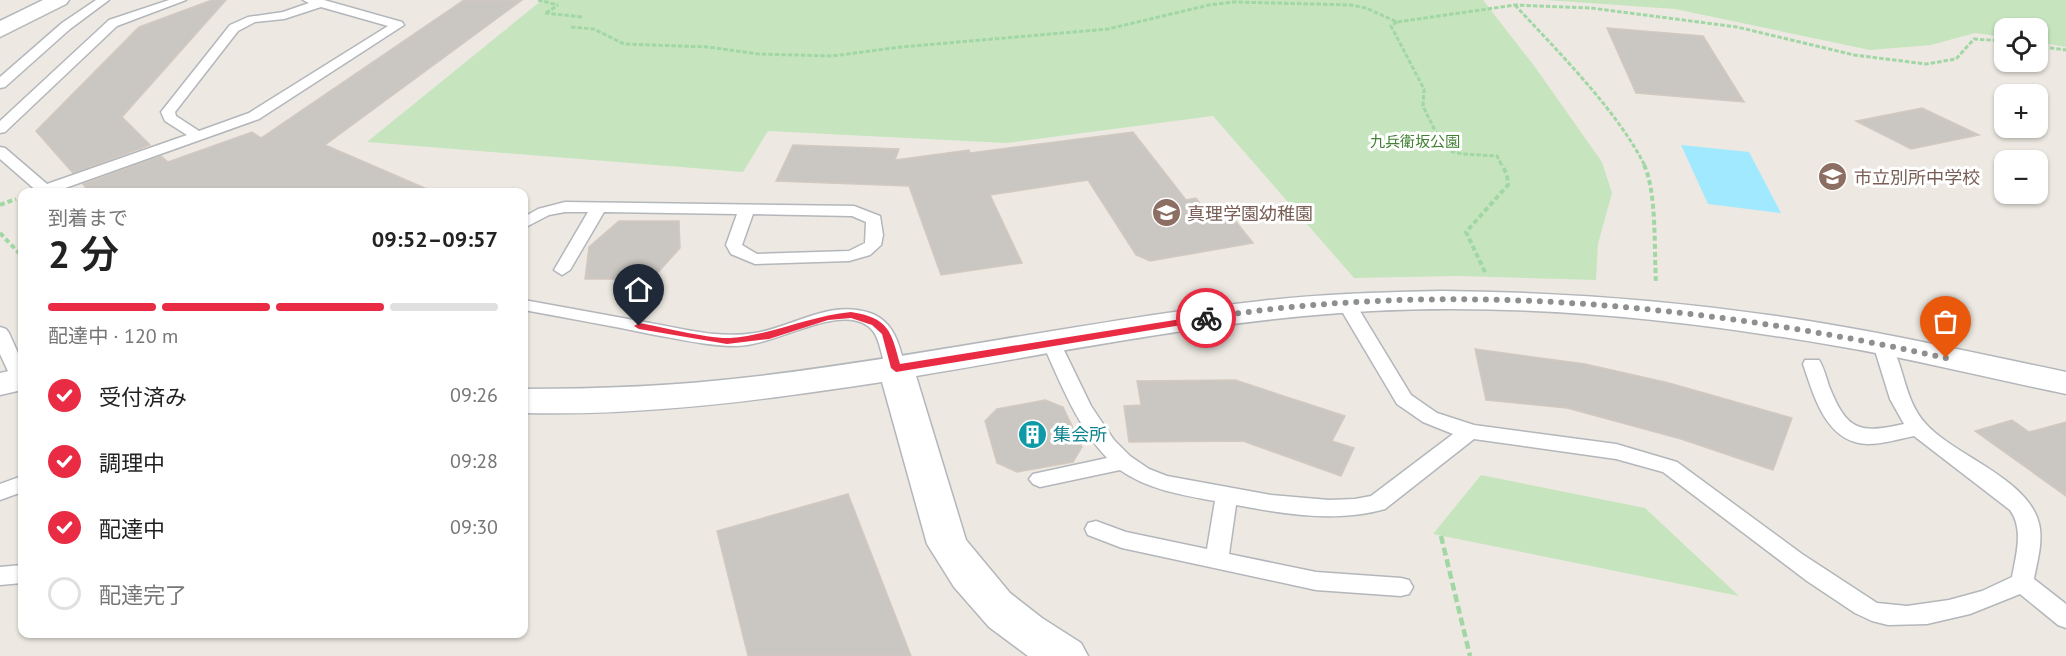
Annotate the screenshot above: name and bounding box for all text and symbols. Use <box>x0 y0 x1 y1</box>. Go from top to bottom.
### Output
map controls <box>1994 18 2048 204</box>
button: locate <box>1994 18 2048 72</box>
button: + <box>1994 84 2048 138</box>
park label: 九兵衛坂公園 <box>1370 132 1460 151</box>
button: − <box>1994 150 2048 204</box>
school or university icon: 市立別所中学校 <box>1817 161 1849 193</box>
place label: 市立別所中学校 <box>1854 166 1980 189</box>
school or university icon: 真理学園幼稚園 <box>1150 197 1182 229</box>
place label: 真理学園幼稚園 <box>1187 202 1313 225</box>
text: 到着まで <box>48 205 128 231</box>
text: 09:52–09:57 <box>372 225 498 253</box>
text: 2 分 <box>48 228 119 279</box>
pin <box>613 264 664 326</box>
icon: home <box>622 273 655 306</box>
courier <box>1176 288 1236 348</box>
pin <box>1920 296 1971 358</box>
icon: bike <box>1190 302 1223 335</box>
icon: bag <box>1929 305 1962 338</box>
text: 配達中 · 120 m <box>48 323 178 349</box>
icon: check <box>48 379 81 412</box>
text: 09:26 <box>450 382 498 408</box>
text: 受付済み <box>99 383 187 411</box>
building icon: 集会所 <box>1016 418 1048 450</box>
place label: 集会所 <box>1053 423 1107 446</box>
icon: check <box>48 445 81 478</box>
text: 09:28 <box>450 448 498 474</box>
text: 調理中 <box>99 449 165 477</box>
icon: check <box>48 511 81 544</box>
text: 09:30 <box>450 514 498 540</box>
text: 配達中 <box>99 515 165 543</box>
text: 配達完了 <box>99 581 187 609</box>

